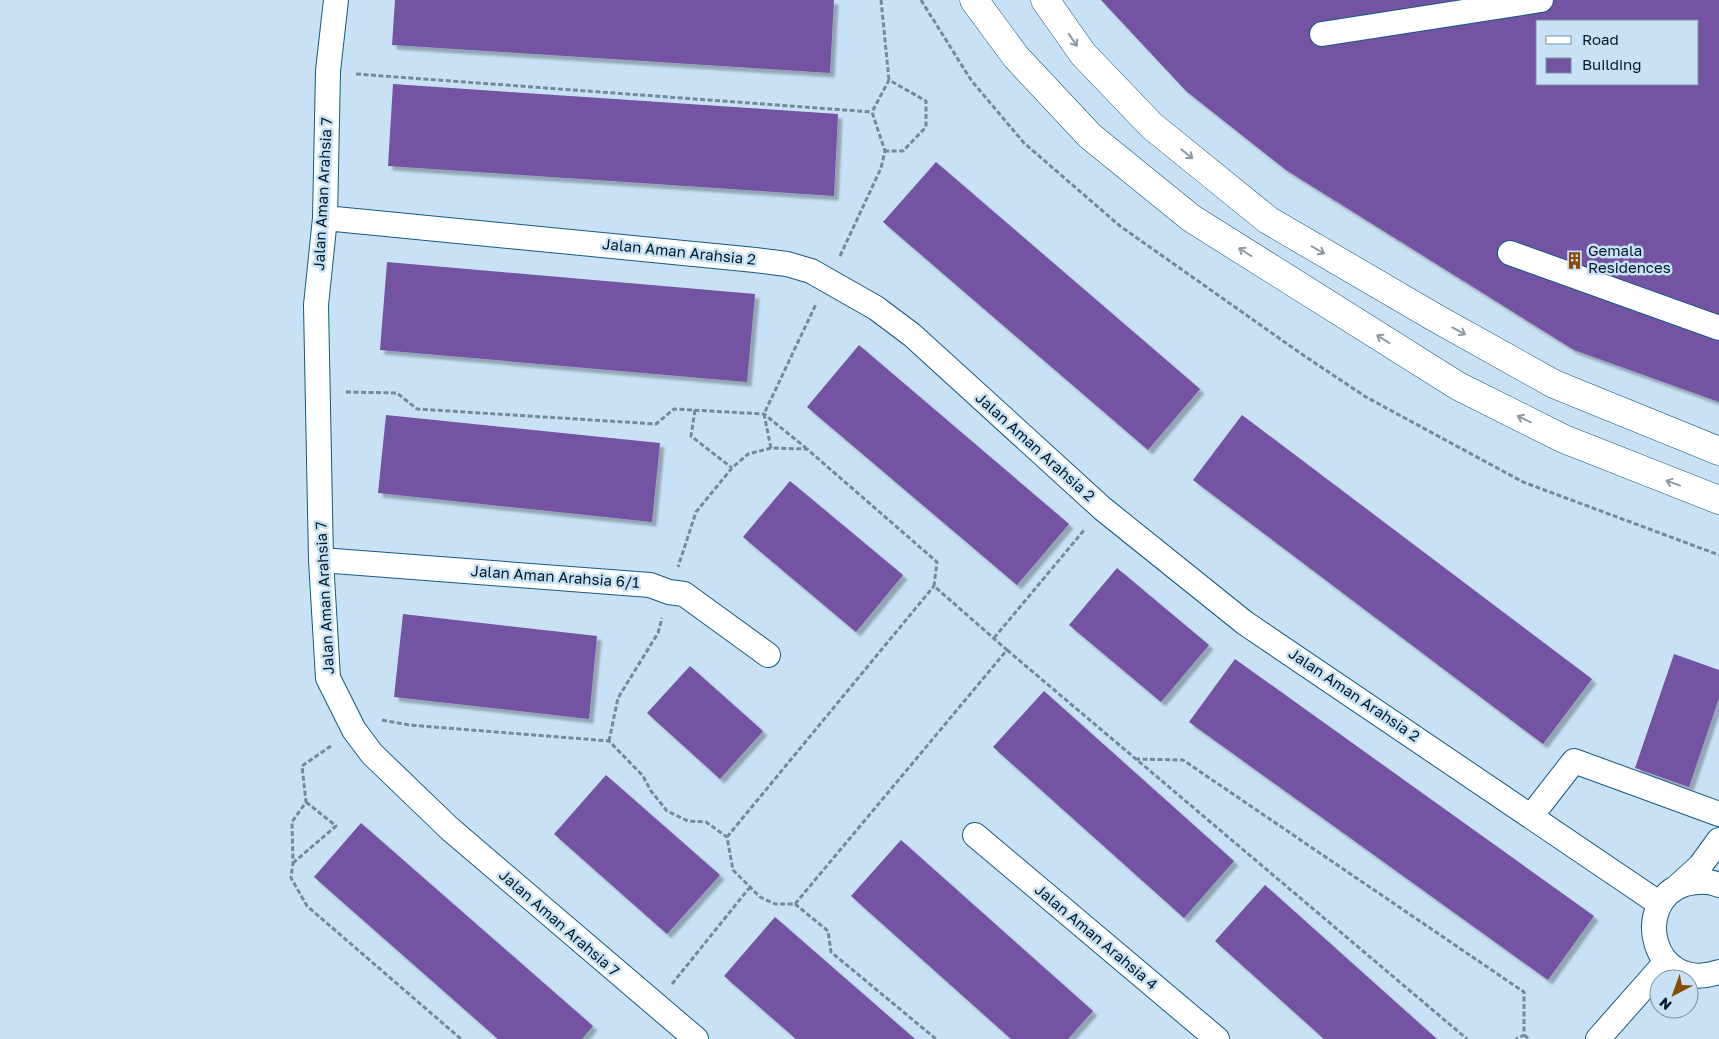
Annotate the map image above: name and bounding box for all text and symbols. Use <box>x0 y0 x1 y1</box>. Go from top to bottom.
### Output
legend <box>1536 20 1699 85</box>
text: Road <box>1582 30 1619 48</box>
one-way arrow <box>1068 33 1078 47</box>
text: Building <box>1582 55 1642 73</box>
street label: Jalan Aman Arahsia 7 <box>309 117 335 271</box>
one-way arrow <box>1181 149 1194 160</box>
street label: Jalan Aman Arahsia 2 <box>602 234 757 268</box>
place label: Gemala Residences <box>1588 241 1671 276</box>
one-way arrow <box>1311 245 1325 255</box>
one-way arrow <box>1239 247 1253 257</box>
building icon: Gemala Residences <box>1564 250 1584 270</box>
one-way arrow <box>1451 327 1466 337</box>
one-way arrow <box>1376 334 1390 344</box>
street label: Jalan Aman Arahsia 2 <box>972 388 1099 505</box>
one-way arrow <box>1517 414 1532 423</box>
one-way arrow <box>1666 478 1681 487</box>
street label: Jalan Aman Arahsia 7 <box>311 521 337 675</box>
street label: Jalan Aman Arahsia 6/1 <box>470 561 640 591</box>
street label: Jalan Aman Arahsia 2 <box>1286 644 1423 745</box>
street label: Jalan Aman Arahsia 7 <box>496 865 623 979</box>
street label: Jalan Aman Arahsia 4 <box>1032 880 1162 993</box>
north arrow <box>1649 969 1699 1019</box>
text: N <box>1656 994 1675 1014</box>

